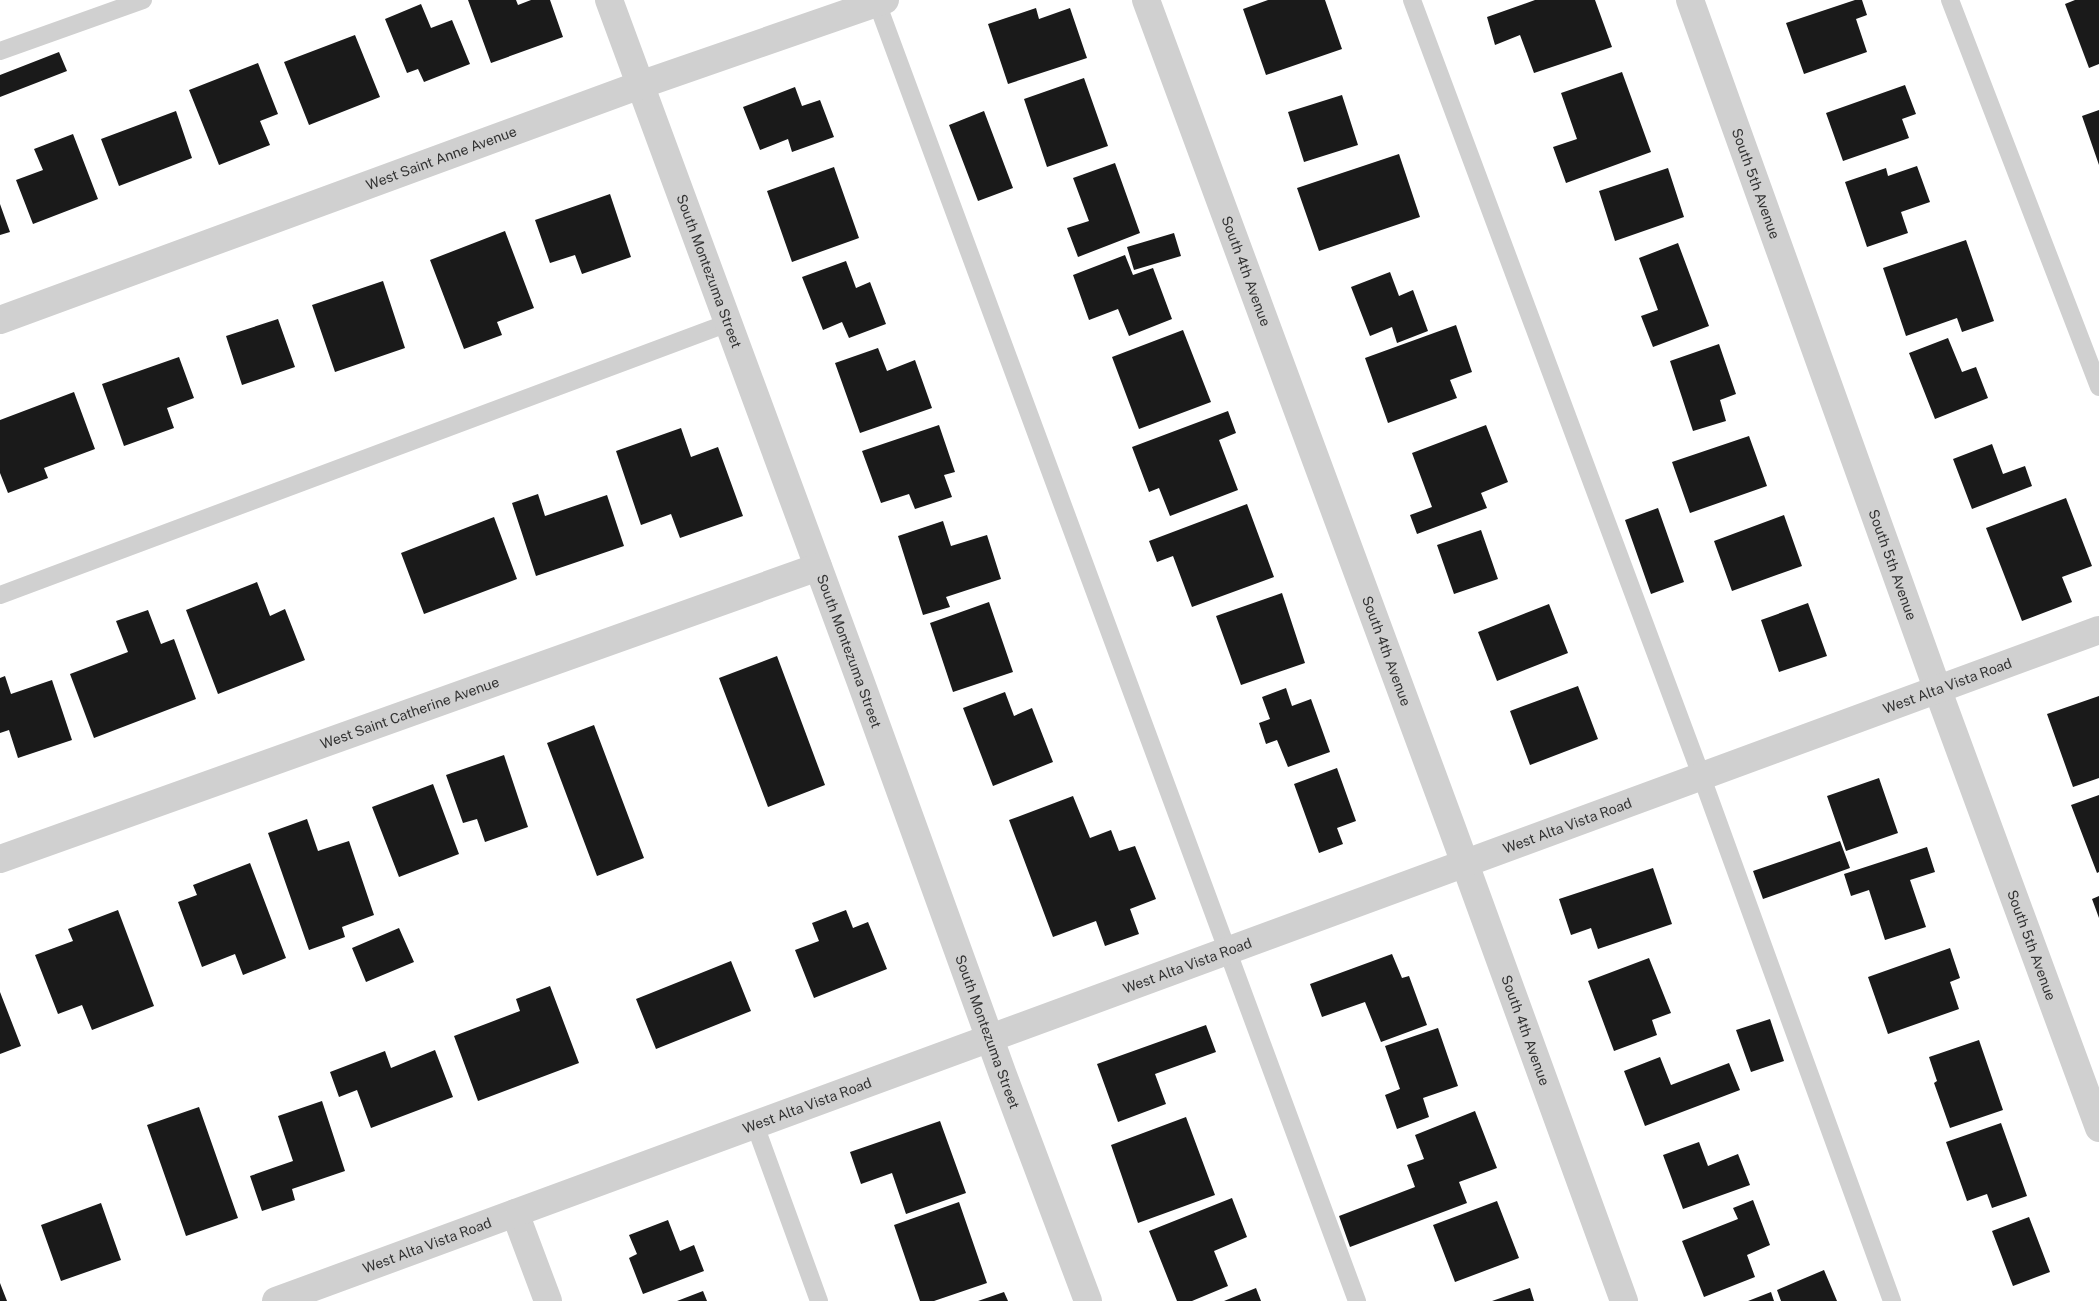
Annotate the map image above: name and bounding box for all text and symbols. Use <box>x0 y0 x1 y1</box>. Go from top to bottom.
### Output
street label: West Saint Anne Avenue <box>364 123 519 193</box>
street label: South 5th Avenue <box>1729 126 1783 241</box>
street label: South Montezuma Street <box>673 192 745 350</box>
street label: South 4th Avenue <box>1219 214 1274 328</box>
street label: South 5th Avenue <box>1866 507 1920 622</box>
street label: South Montezuma Street <box>814 572 885 730</box>
street label: South 4th Avenue <box>1359 594 1414 708</box>
street label: West Alta Vista Road <box>1881 655 2014 717</box>
street label: West Saint Catherine Avenue <box>318 673 501 752</box>
street label: West Alta Vista Road <box>1501 795 1634 857</box>
street label: South 5th Avenue <box>2004 888 2059 1003</box>
street label: West Alta Vista Road <box>1121 935 1254 997</box>
street label: South Montezuma Street <box>952 953 1023 1111</box>
street label: South 4th Avenue <box>1498 973 1553 1088</box>
street label: West Alta Vista Road <box>741 1075 874 1136</box>
street label: West Alta Vista Road <box>361 1214 494 1276</box>

